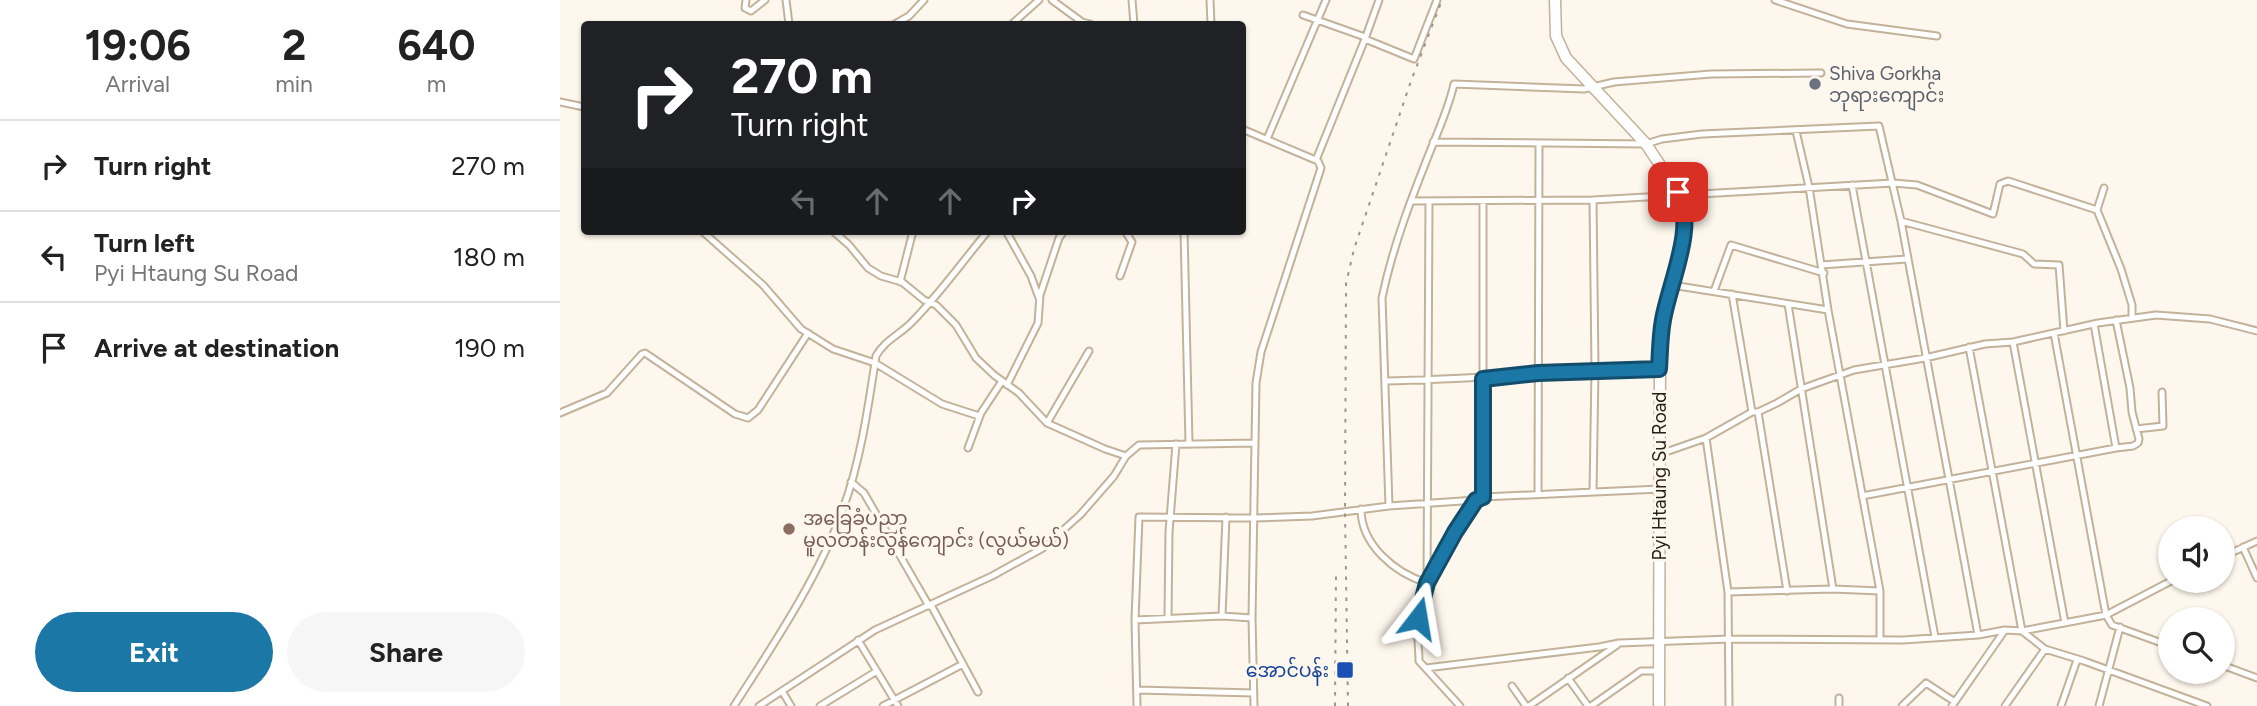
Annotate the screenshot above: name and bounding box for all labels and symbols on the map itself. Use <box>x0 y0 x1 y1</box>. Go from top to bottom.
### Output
place label: Shiva Gorkha ဘုရားကျောင်း <box>1829 62 1944 112</box>
marker: Shiva Gorkha ဘုရားကျောင်း <box>1807 76 1823 92</box>
pin <box>1648 162 1708 222</box>
street label: Pyi Htaung Su Road <box>1648 392 1671 560</box>
place label: အခြေခံပညာ မူလတန်းလွန်ကျောင်း (လွယ်မယ်) <box>803 505 1069 557</box>
marker: အခြေခံပညာ မူလတန်းလွန်ကျောင်း (လွယ်မယ်) <box>781 521 797 537</box>
position arrow <box>1381 581 1455 655</box>
place label: အောင်ပန်း <box>1246 656 1329 686</box>
marker: အောင်ပန်း <box>1335 660 1355 680</box>

